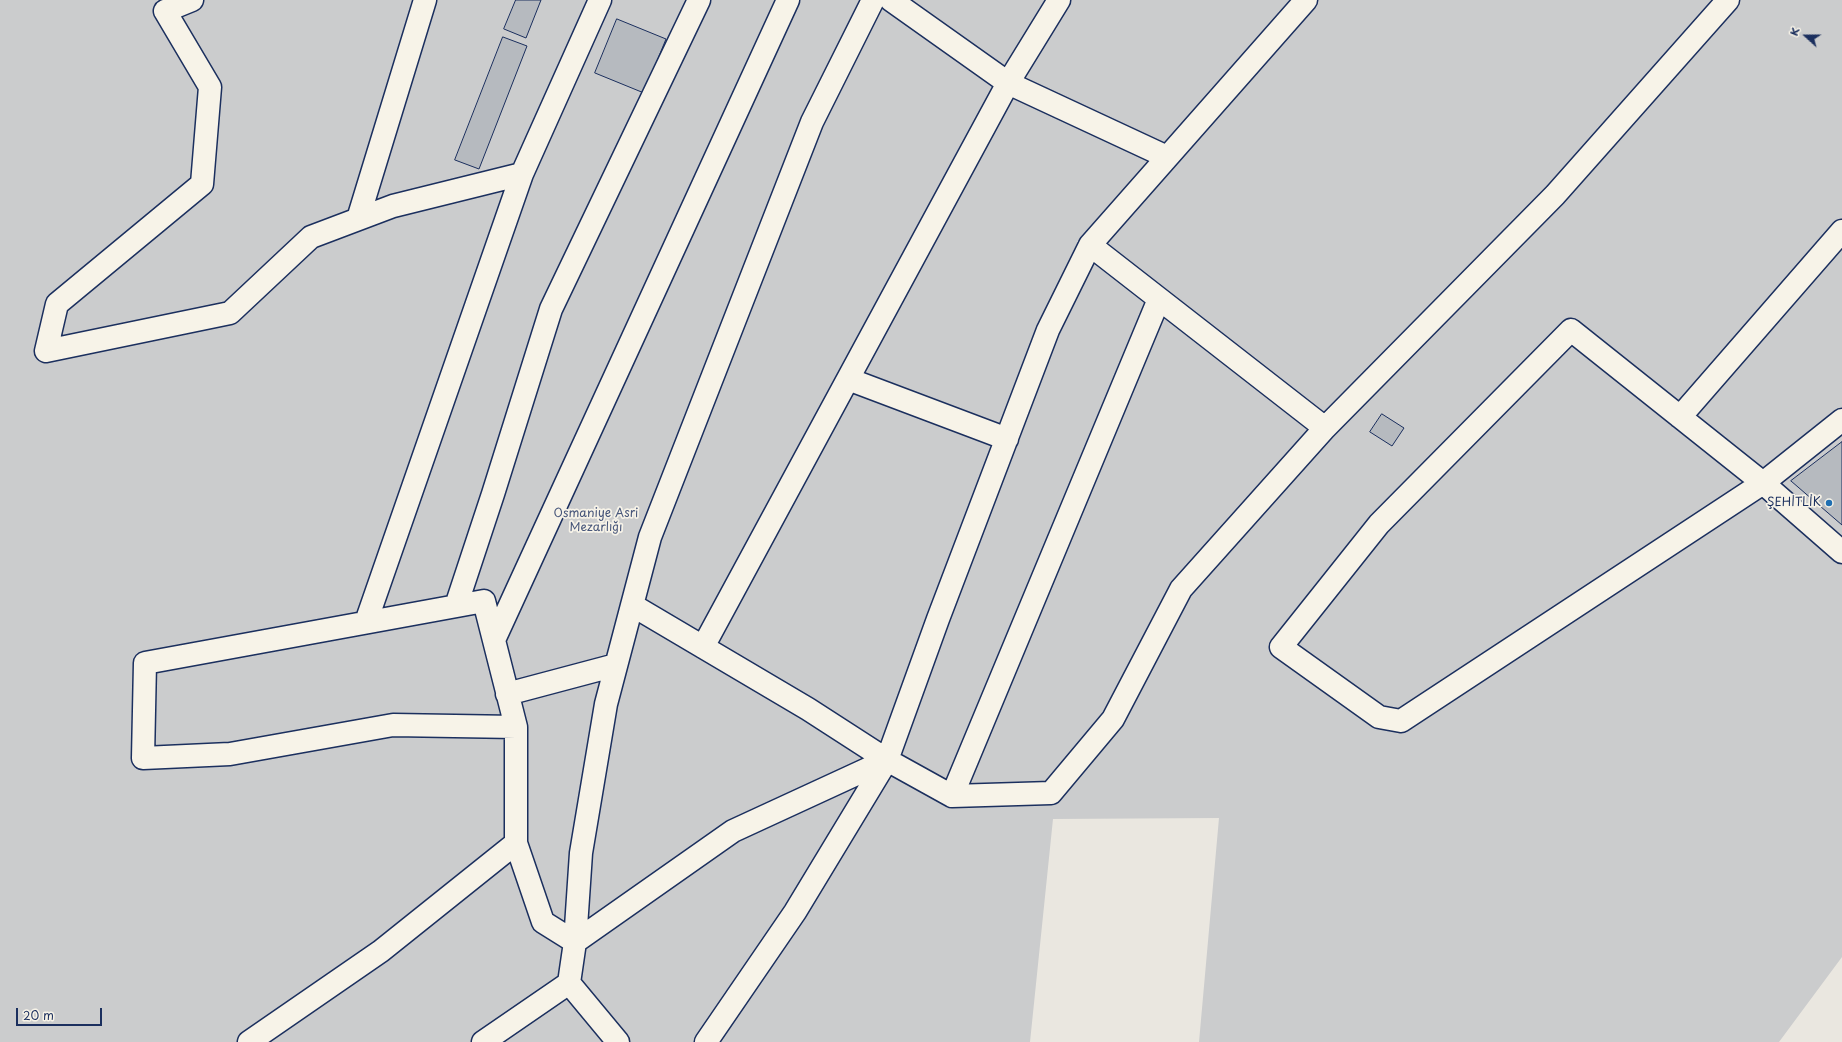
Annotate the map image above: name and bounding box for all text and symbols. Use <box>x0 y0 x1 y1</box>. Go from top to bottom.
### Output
north arrow <box>1786 16 1826 56</box>
text: K <box>1785 25 1804 38</box>
place label: ŞEHİTLİK <box>1767 496 1821 510</box>
marker: ŞEHİTLİK <box>1824 498 1834 508</box>
park label: Osmaniye Asri Mezarlığı <box>554 507 638 535</box>
scale bar <box>18 1000 104 1026</box>
text: 20 m <box>23 1006 54 1024</box>

